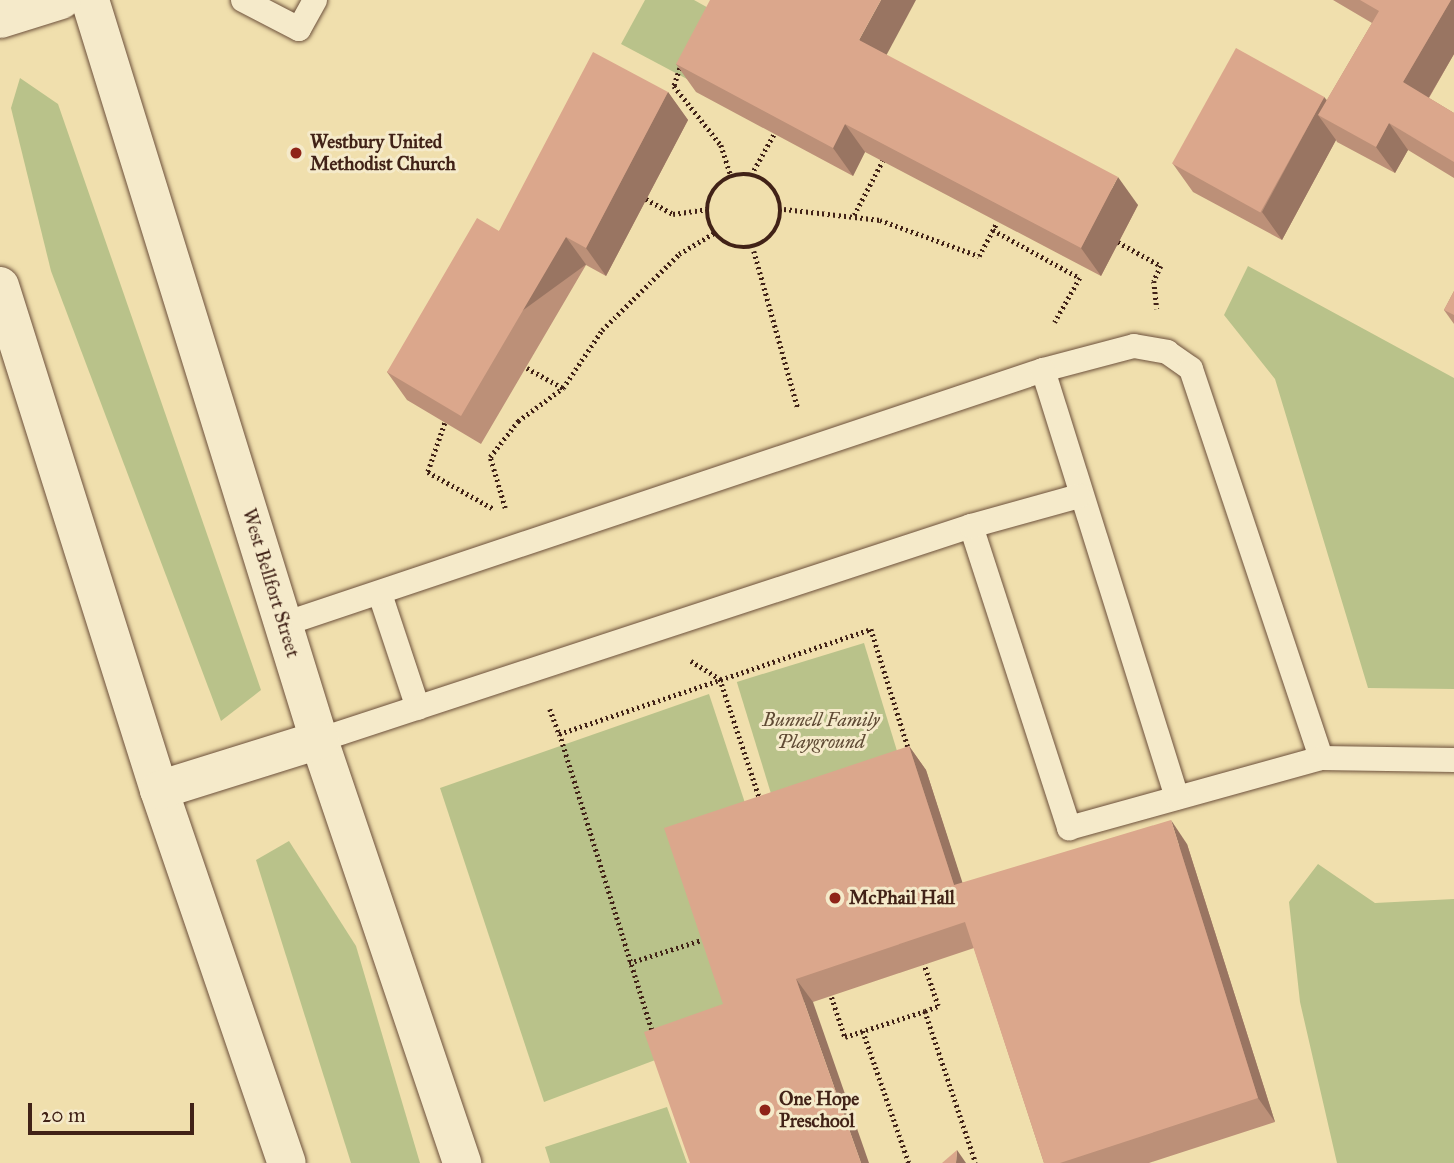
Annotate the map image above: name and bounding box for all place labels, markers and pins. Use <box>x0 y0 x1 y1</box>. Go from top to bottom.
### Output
place label: Westbury United Methodist Church <box>310 131 456 175</box>
marker: Westbury United Methodist Church <box>288 145 304 161</box>
place label: McPhail Hall <box>849 887 955 909</box>
marker: McPhail Hall <box>827 890 843 906</box>
place label: One Hope Preschool <box>779 1088 859 1132</box>
marker: One Hope Preschool <box>757 1102 773 1118</box>

